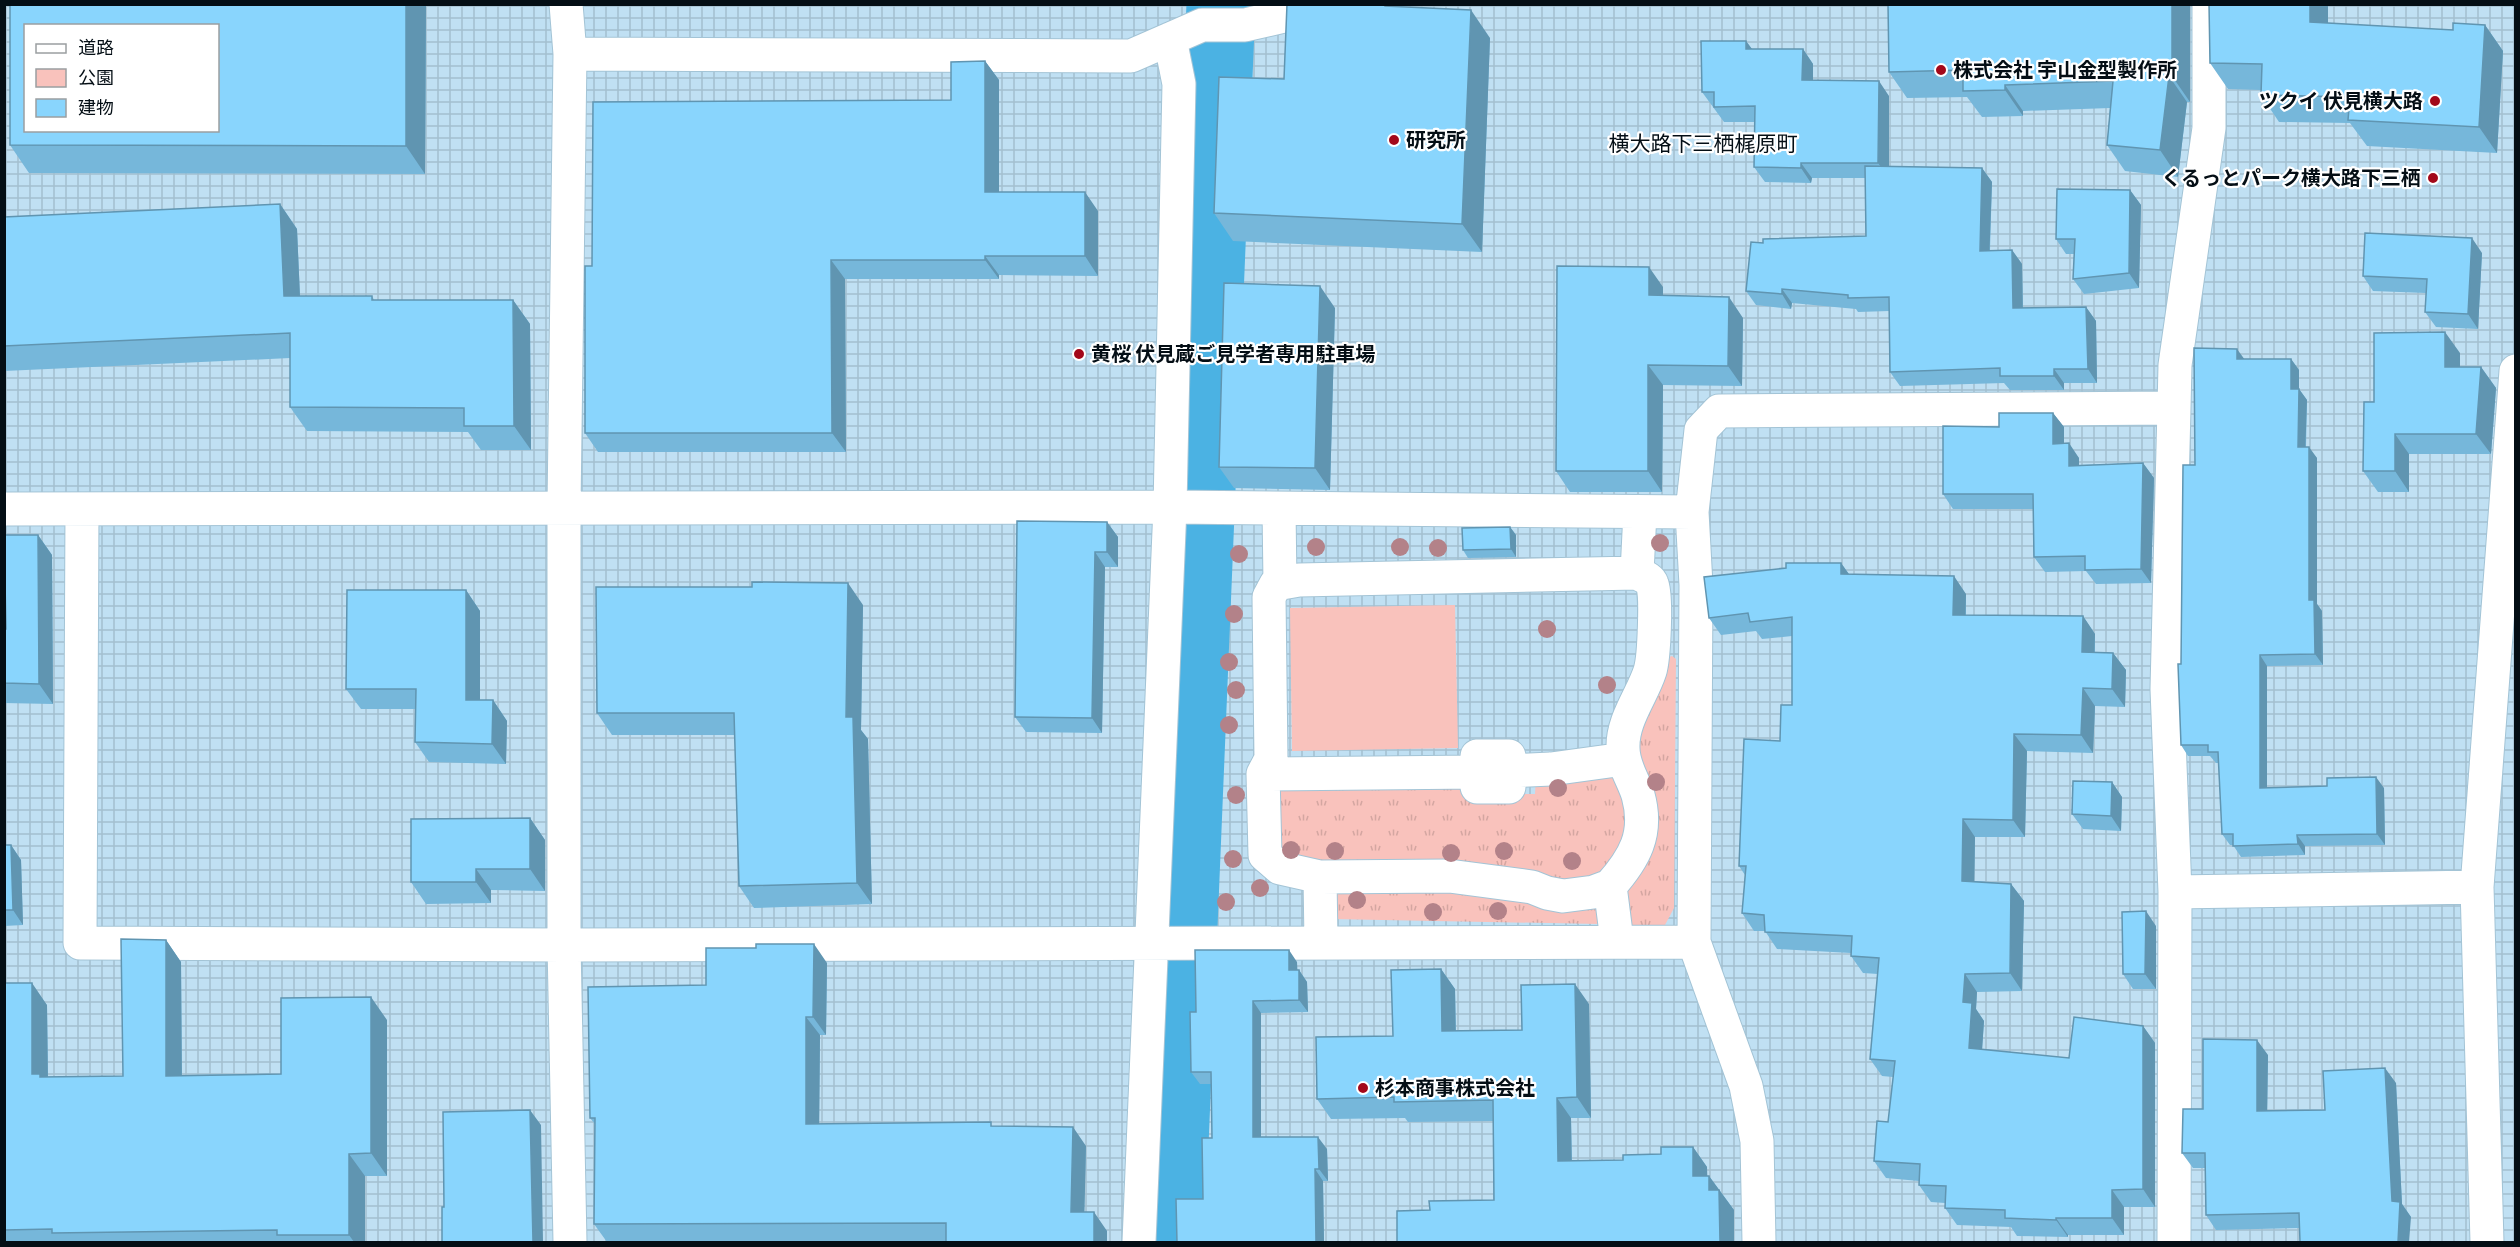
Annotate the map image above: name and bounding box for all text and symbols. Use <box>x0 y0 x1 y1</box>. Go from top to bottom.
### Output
legend <box>24 24 219 132</box>
text: 道路 <box>78 36 114 58</box>
place label: 株式会社 宇山金型製作所 <box>1953 57 2177 81</box>
marker: 株式会社 宇山金型製作所 <box>1934 63 1948 77</box>
text: 公園 <box>78 66 114 88</box>
place label: ツクイ 伏見横大路 <box>2259 88 2423 112</box>
marker: ツクイ 伏見横大路 <box>2428 94 2442 108</box>
text: 建物 <box>78 96 114 118</box>
place label: 研究所 <box>1406 127 1466 151</box>
district label: 横大路下三栖梶原町 <box>1609 130 1798 155</box>
marker: 研究所 <box>1387 133 1401 147</box>
place label: くるっとパーク横大路下三栖 <box>2161 165 2421 189</box>
marker: くるっとパーク横大路下三栖 <box>2426 171 2440 185</box>
place label: 黄桜 伏見蔵ご見学者専用駐車場 <box>1091 341 1375 365</box>
marker: 黄桜 伏見蔵ご見学者専用駐車場 <box>1072 347 1086 361</box>
place label: 杉本商事株式会社 <box>1375 1075 1535 1099</box>
marker: 杉本商事株式会社 <box>1356 1081 1370 1095</box>

